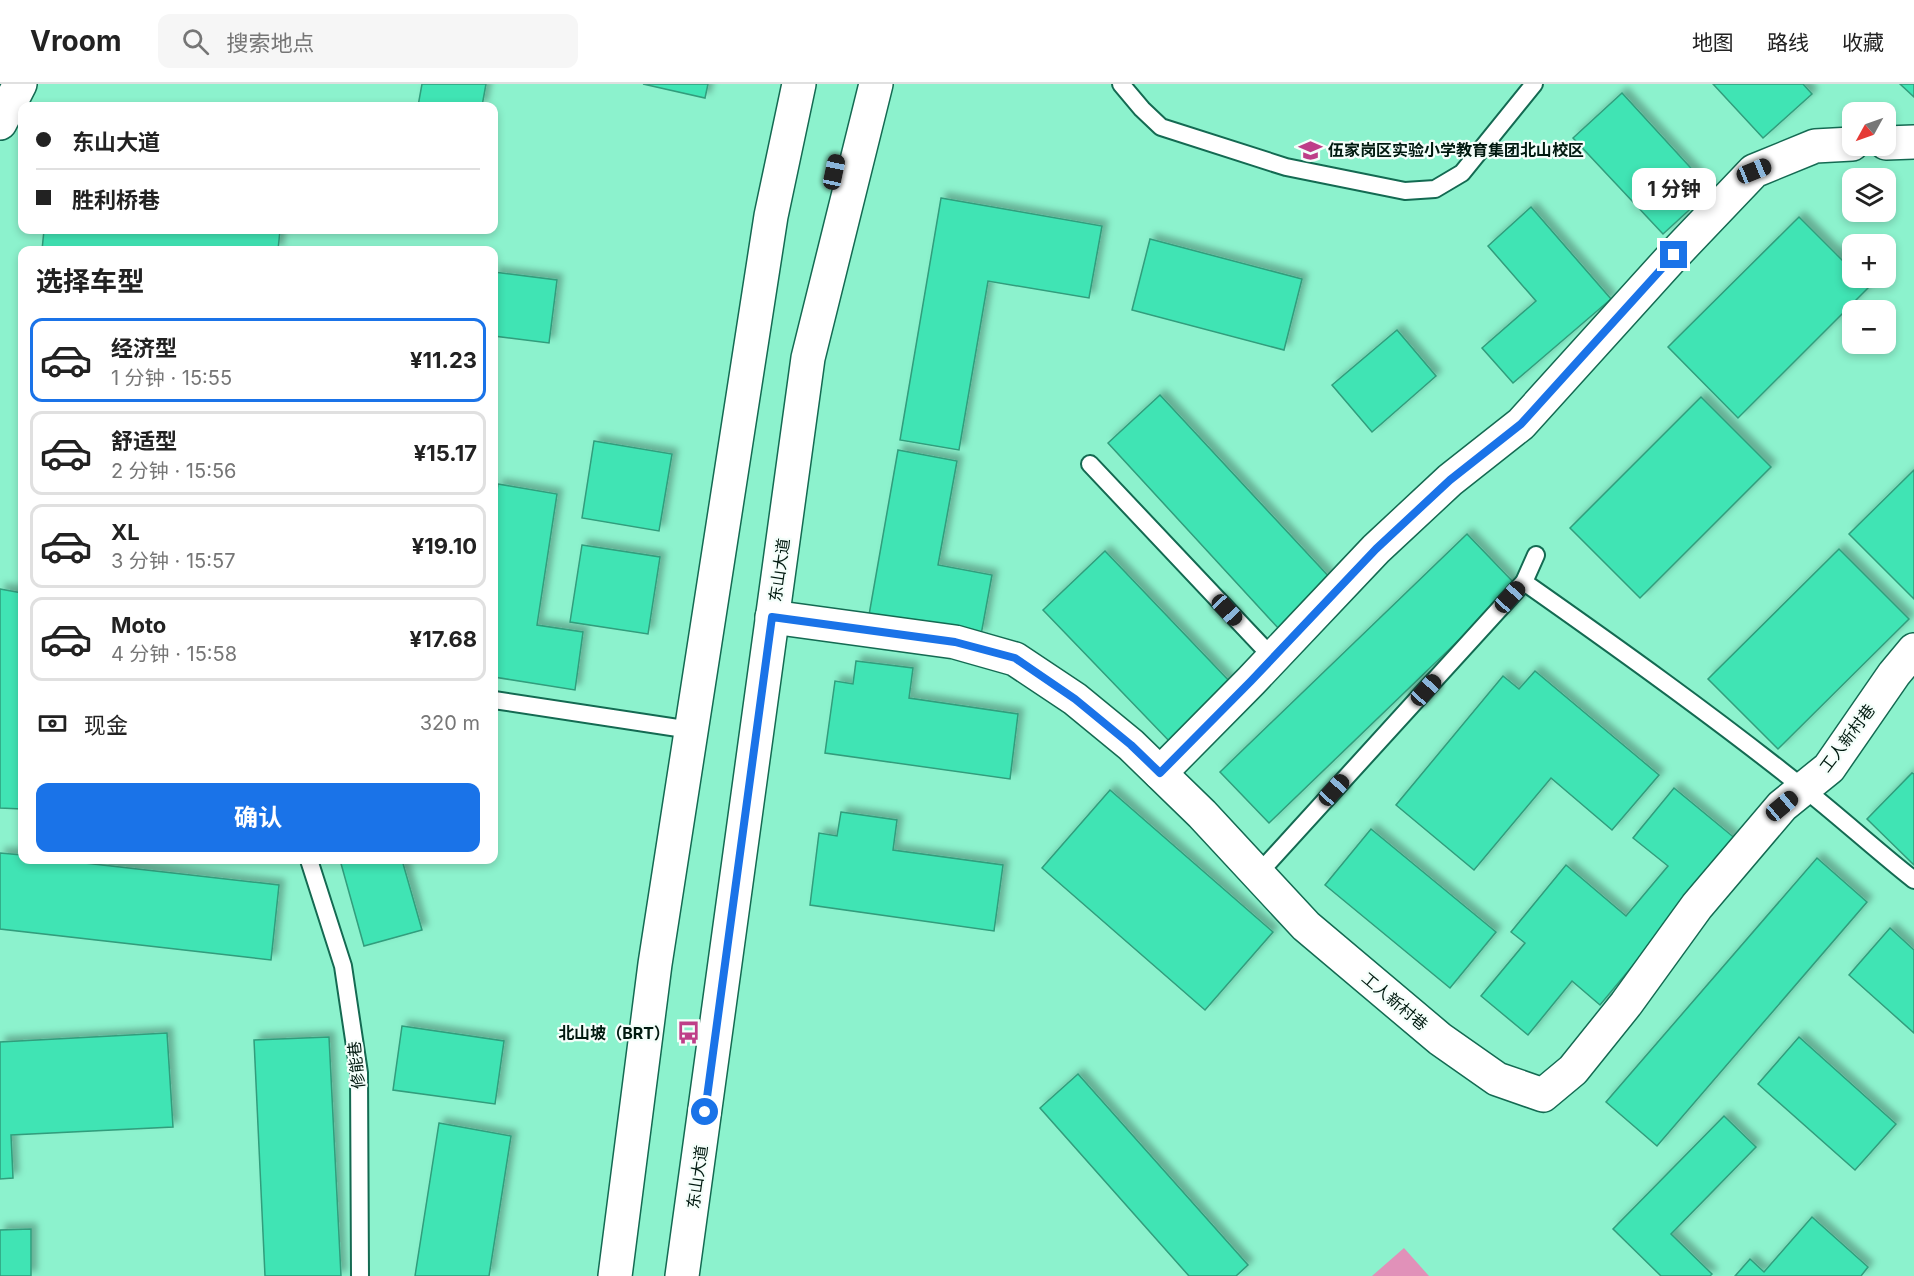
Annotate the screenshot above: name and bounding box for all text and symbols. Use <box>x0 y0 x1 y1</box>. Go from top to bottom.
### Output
search box <box>158 14 578 68</box>
text: Vroom <box>30 24 122 58</box>
icon: search <box>179 25 212 58</box>
text: 搜索地点 <box>227 30 315 56</box>
text: 地图 <box>1692 30 1734 55</box>
text: 路线 <box>1767 30 1809 55</box>
text: 收藏 <box>1842 30 1884 55</box>
north arrow <box>1842 102 1896 156</box>
map controls <box>1842 102 1896 354</box>
text: 东山大道 <box>72 129 160 155</box>
school or university icon: 伍家岗区实验小学教育集团北山校区 <box>1297 137 1323 163</box>
place label: 伍家岗区实验小学教育集团北山校区 <box>1328 140 1584 160</box>
car <box>821 153 847 191</box>
car <box>1734 156 1774 186</box>
callout: 1 分钟 <box>1632 168 1716 210</box>
button: layers <box>1842 168 1896 222</box>
text: 1 分钟 <box>1647 177 1701 201</box>
text: 胜利桥巷 <box>72 187 160 213</box>
button: + <box>1842 234 1896 288</box>
route end <box>1660 241 1687 268</box>
text: 选择车型 <box>36 265 144 298</box>
button: − <box>1842 300 1896 354</box>
icon: car <box>39 333 93 387</box>
text: 经济型 <box>111 335 177 361</box>
text: ¥11.23 <box>410 347 477 373</box>
text: 1 分钟 · 15:55 <box>111 366 232 390</box>
icon: car <box>39 426 93 480</box>
text: 舒适型 <box>111 428 177 454</box>
text: ¥15.17 <box>414 440 477 466</box>
text: 2 分钟 · 15:56 <box>111 459 236 483</box>
icon: car <box>39 519 93 573</box>
text: XL <box>111 519 140 545</box>
text: ¥19.10 <box>412 533 477 559</box>
street label: 东山大道 <box>765 537 793 603</box>
text: 3 分钟 · 15:57 <box>111 549 236 573</box>
car <box>1491 578 1529 616</box>
car <box>1208 591 1246 629</box>
icon: car <box>39 612 93 666</box>
text: Moto <box>111 612 166 638</box>
text: ¥17.68 <box>410 626 477 652</box>
text: 4 分钟 · 15:58 <box>111 642 237 666</box>
car <box>1407 671 1445 709</box>
street label: 工人新村巷 <box>1815 700 1879 776</box>
icon: cash <box>36 707 69 740</box>
text: 320 m <box>420 711 480 735</box>
text: 现金 <box>84 712 128 738</box>
car <box>1315 771 1353 809</box>
button: 确认 <box>36 783 480 852</box>
car <box>1762 788 1802 824</box>
street label: 工人新村巷 <box>1358 968 1432 1034</box>
bus stop icon: 北山坡（BRT） <box>675 1020 701 1046</box>
place label: 北山坡（BRT） <box>558 1023 670 1043</box>
street label: 修能巷 <box>344 1040 368 1090</box>
route start <box>691 1098 718 1125</box>
street label: 东山大道 <box>683 1144 711 1210</box>

